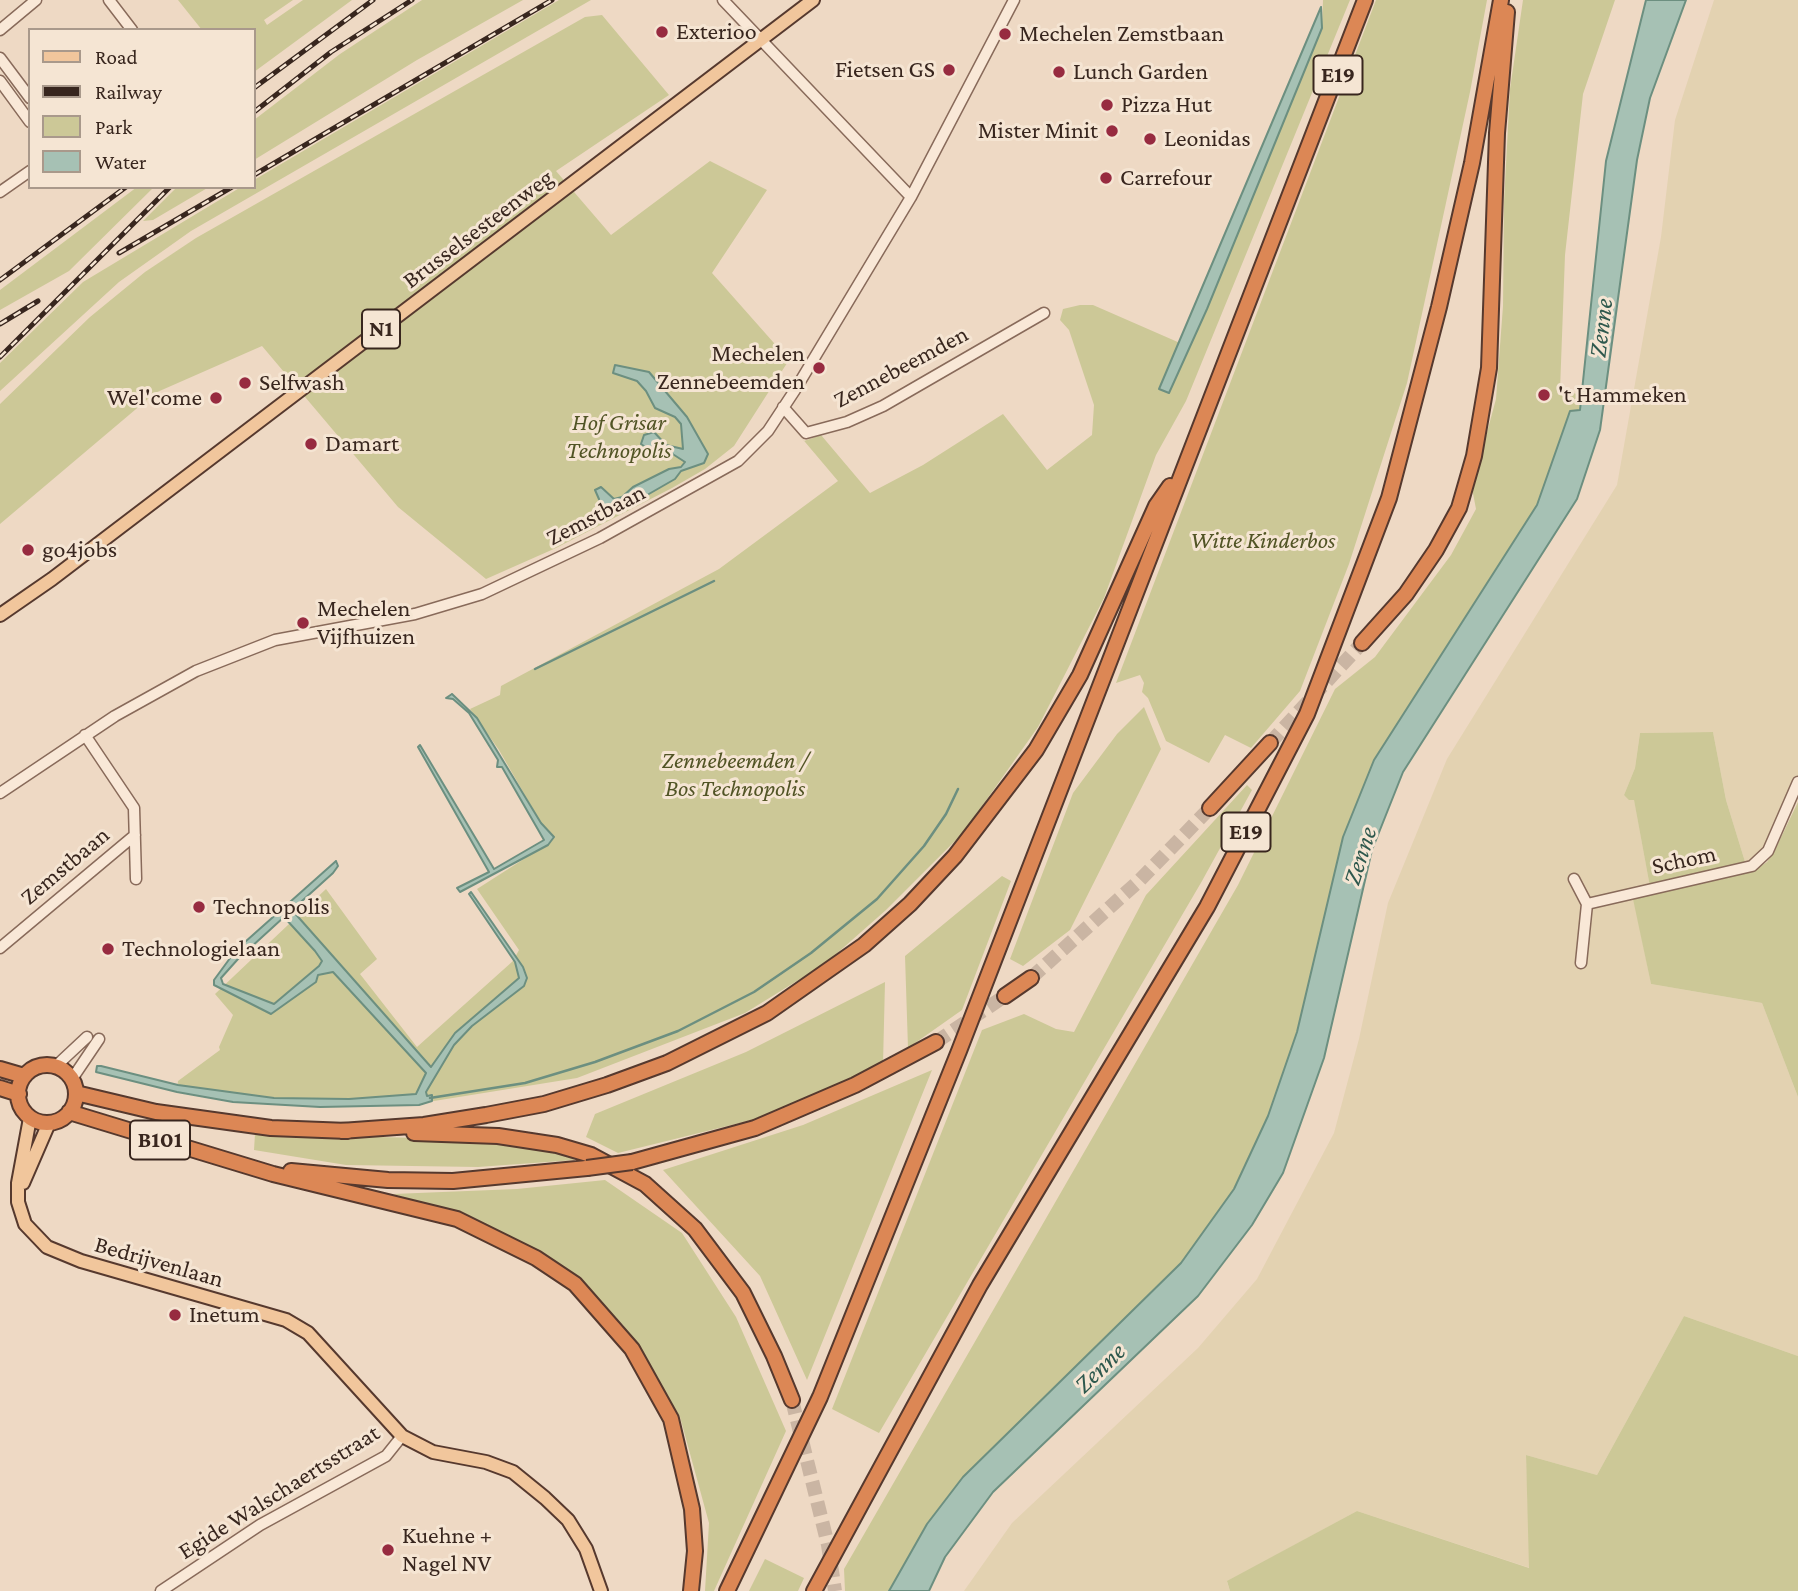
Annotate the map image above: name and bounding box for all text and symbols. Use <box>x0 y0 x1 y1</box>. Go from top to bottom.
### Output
place label: Exterioo <box>676 18 757 46</box>
place label: Mechelen Zemstbaan <box>1019 20 1224 48</box>
marker: Exterioo <box>654 24 670 40</box>
marker: Mechelen Zemstbaan <box>997 26 1013 42</box>
legend <box>28 28 256 189</box>
text: Road <box>95 45 138 69</box>
road number: E19 <box>1314 55 1362 94</box>
place label: Fietsen GS <box>835 56 935 84</box>
place label: Lunch Garden <box>1073 58 1208 86</box>
marker: Fietsen GS <box>941 62 957 78</box>
marker: Lunch Garden <box>1051 64 1067 80</box>
text: Railway <box>95 80 162 104</box>
place label: Pizza Hut <box>1121 91 1212 119</box>
marker: Pizza Hut <box>1099 97 1115 113</box>
text: Park <box>95 115 132 139</box>
place label: Mister Minit <box>978 117 1098 145</box>
marker: Mister Minit <box>1104 123 1120 139</box>
place label: Leonidas <box>1164 125 1251 153</box>
marker: Leonidas <box>1142 131 1158 147</box>
text: Water <box>95 150 147 174</box>
street label: Brusselsesteenweg <box>397 163 559 295</box>
place label: Carrefour <box>1120 164 1212 192</box>
marker: Carrefour <box>1098 170 1114 186</box>
water label: Zenne <box>1582 297 1620 359</box>
road number: N1 <box>362 310 400 348</box>
street label: Zennebeemden <box>829 320 973 414</box>
place label: Mechelen Zennebeemden <box>657 340 805 396</box>
marker: Mechelen Zennebeemden <box>811 360 827 376</box>
place label: Selfwash <box>259 369 345 397</box>
marker: Selfwash <box>237 375 253 391</box>
place label: 't Hammeken <box>1558 381 1687 409</box>
place label: Wel'come <box>107 384 202 412</box>
marker: 't Hammeken <box>1536 387 1552 403</box>
marker: Wel'come <box>208 390 224 406</box>
park label: Hof Grisar Technopolis <box>567 409 671 465</box>
place label: Damart <box>325 430 399 458</box>
marker: Damart <box>303 436 319 452</box>
street label: Zemstbaan <box>542 478 650 552</box>
park label: Witte Kinderbos <box>1191 527 1335 555</box>
place label: go4jobs <box>42 536 117 564</box>
marker: go4jobs <box>20 542 36 558</box>
place label: Mechelen Vijfhuizen <box>317 595 415 651</box>
marker: Mechelen Vijfhuizen <box>295 615 311 631</box>
park label: Zennebeemden / Bos Technopolis <box>662 747 808 803</box>
road number: E19 <box>1222 812 1270 852</box>
street label: Zemstbaan <box>15 821 115 911</box>
water label: Zenne <box>1336 823 1384 889</box>
street label: Schom <box>1649 839 1719 881</box>
place label: Technopolis <box>213 893 330 921</box>
marker: Technopolis <box>191 899 207 915</box>
place label: Technologielaan <box>122 935 280 963</box>
marker: Technologielaan <box>100 941 116 957</box>
road number: B101 <box>130 1120 190 1160</box>
street label: Bedrijvenlaan <box>91 1230 227 1294</box>
place label: Inetum <box>189 1301 260 1329</box>
marker: Inetum <box>167 1307 183 1323</box>
water label: Zenne <box>1068 1336 1132 1400</box>
street label: Egide Walschaertsstraat <box>173 1418 385 1566</box>
place label: Kuehne + Nagel NV <box>402 1522 492 1578</box>
marker: Kuehne + Nagel NV <box>380 1542 396 1558</box>

